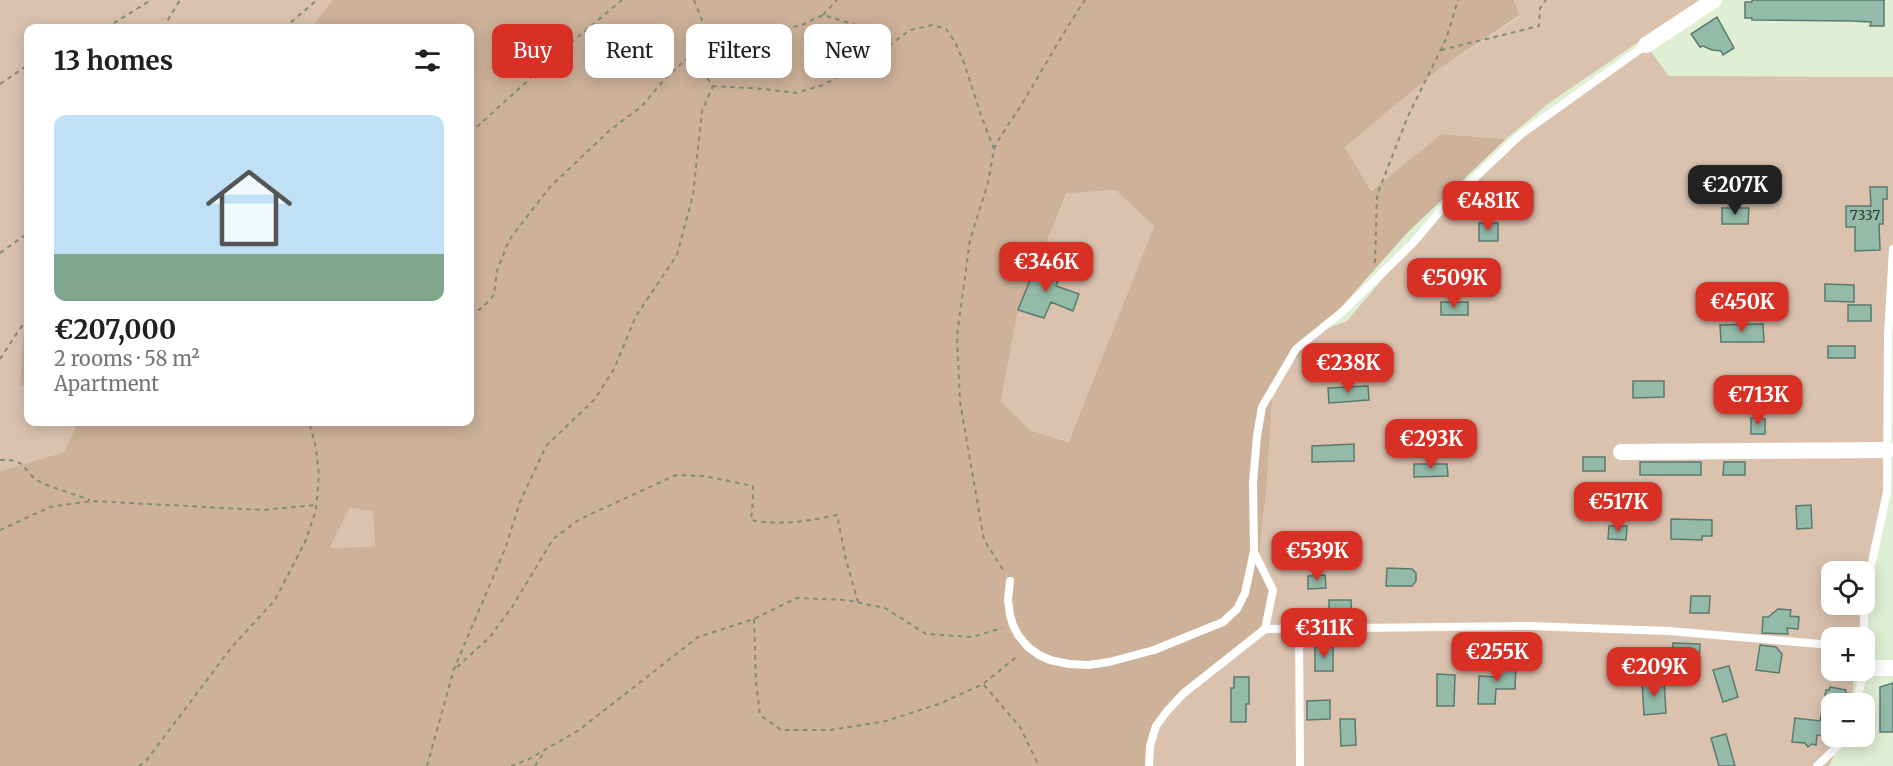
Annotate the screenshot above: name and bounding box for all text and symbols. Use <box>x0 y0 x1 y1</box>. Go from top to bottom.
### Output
chip: Buy <box>492 24 573 78</box>
chip: Rent <box>585 24 674 78</box>
chip: Filters <box>686 24 792 78</box>
chip: New <box>804 24 891 78</box>
text: 13 homes <box>54 44 173 77</box>
icon: filters <box>411 44 444 77</box>
icon: home <box>195 154 303 262</box>
pin: €207K <box>1693 165 1777 216</box>
text: €207K <box>1702 172 1768 197</box>
pin: €481K <box>1446 181 1530 232</box>
text: €481K <box>1457 188 1519 213</box>
house number: 7337 <box>1850 206 1880 224</box>
pin: €346K <box>1004 242 1088 293</box>
text: €346K <box>1013 249 1079 274</box>
pin: €509K <box>1412 258 1496 309</box>
text: €509K <box>1421 265 1487 290</box>
pin: €450K <box>1700 282 1784 333</box>
text: €450K <box>1710 289 1774 314</box>
text: €207,000 <box>54 313 176 346</box>
pin: €238K <box>1306 343 1390 394</box>
text: 2 rooms · 58 m² <box>54 346 200 371</box>
text: €238K <box>1316 350 1380 375</box>
text: Apartment <box>54 371 159 396</box>
pin: €713K <box>1716 375 1800 426</box>
text: €713K <box>1727 382 1789 407</box>
pin: €293K <box>1389 419 1473 470</box>
text: €293K <box>1399 426 1463 451</box>
pin: €517K <box>1576 482 1660 533</box>
text: €517K <box>1588 489 1648 514</box>
pin: €539K <box>1275 531 1359 582</box>
text: €539K <box>1285 538 1349 563</box>
map controls <box>1821 561 1875 747</box>
button: locate <box>1821 561 1875 615</box>
pin: €311K <box>1282 608 1366 659</box>
text: €311K <box>1295 615 1353 640</box>
button: + <box>1821 627 1875 681</box>
pin: €255K <box>1455 632 1539 683</box>
text: €255K <box>1465 639 1529 664</box>
pin: €209K <box>1612 647 1696 698</box>
text: €209K <box>1621 654 1687 679</box>
button: − <box>1821 693 1875 747</box>

